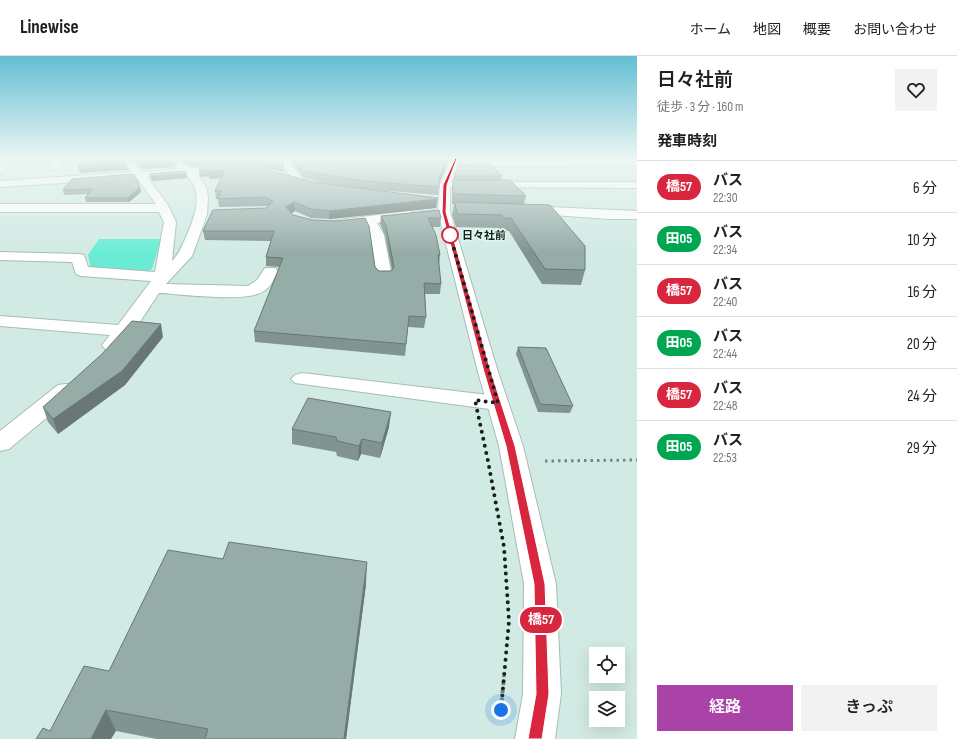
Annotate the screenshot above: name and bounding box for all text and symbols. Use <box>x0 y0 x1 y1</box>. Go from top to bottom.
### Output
text: Linewise <box>20 16 79 39</box>
text: ホーム <box>689 21 731 38</box>
text: 地図 <box>753 21 781 38</box>
text: 概要 <box>803 21 831 38</box>
text: お問い合わせ <box>853 21 937 38</box>
text: 日々社前 <box>657 69 733 92</box>
button: heart <box>895 69 937 111</box>
text: 徒歩 · 3 分 · 160 m <box>657 99 743 115</box>
text: 発車時刻 <box>657 132 717 151</box>
text: バス <box>713 171 743 190</box>
text: 橋57 <box>666 178 692 195</box>
text: 6 分 <box>913 179 937 198</box>
text: 22:30 <box>713 190 737 206</box>
text: バス <box>713 223 743 242</box>
marker: 日々社前 <box>441 226 459 244</box>
place label: 日々社前 <box>462 229 506 242</box>
text: 田05 <box>666 230 692 247</box>
text: 10 分 <box>908 231 937 250</box>
text: 22:34 <box>713 242 737 258</box>
text: バス <box>713 275 743 294</box>
text: 橋57 <box>666 282 692 299</box>
text: 16 分 <box>908 283 937 302</box>
text: 22:40 <box>713 294 737 310</box>
text: バス <box>713 327 743 346</box>
text: 田05 <box>666 334 692 351</box>
text: 20 分 <box>907 335 937 354</box>
text: 22:44 <box>713 346 737 362</box>
text: バス <box>713 379 743 398</box>
text: 橋57 <box>666 386 692 403</box>
text: 24 分 <box>907 387 937 406</box>
text: 22:48 <box>713 398 737 414</box>
text: バス <box>713 431 743 450</box>
text: 田05 <box>666 438 692 455</box>
text: 29 分 <box>907 439 937 458</box>
text: 22:53 <box>713 450 737 466</box>
line badge: 橋57 <box>518 607 564 633</box>
text: 橋57 <box>528 611 554 628</box>
map controls <box>589 647 625 727</box>
button: locate <box>589 647 625 683</box>
button: 経路 <box>657 685 793 731</box>
button: きっぷ <box>801 685 937 731</box>
button: layers <box>589 691 625 727</box>
your location <box>491 700 511 720</box>

